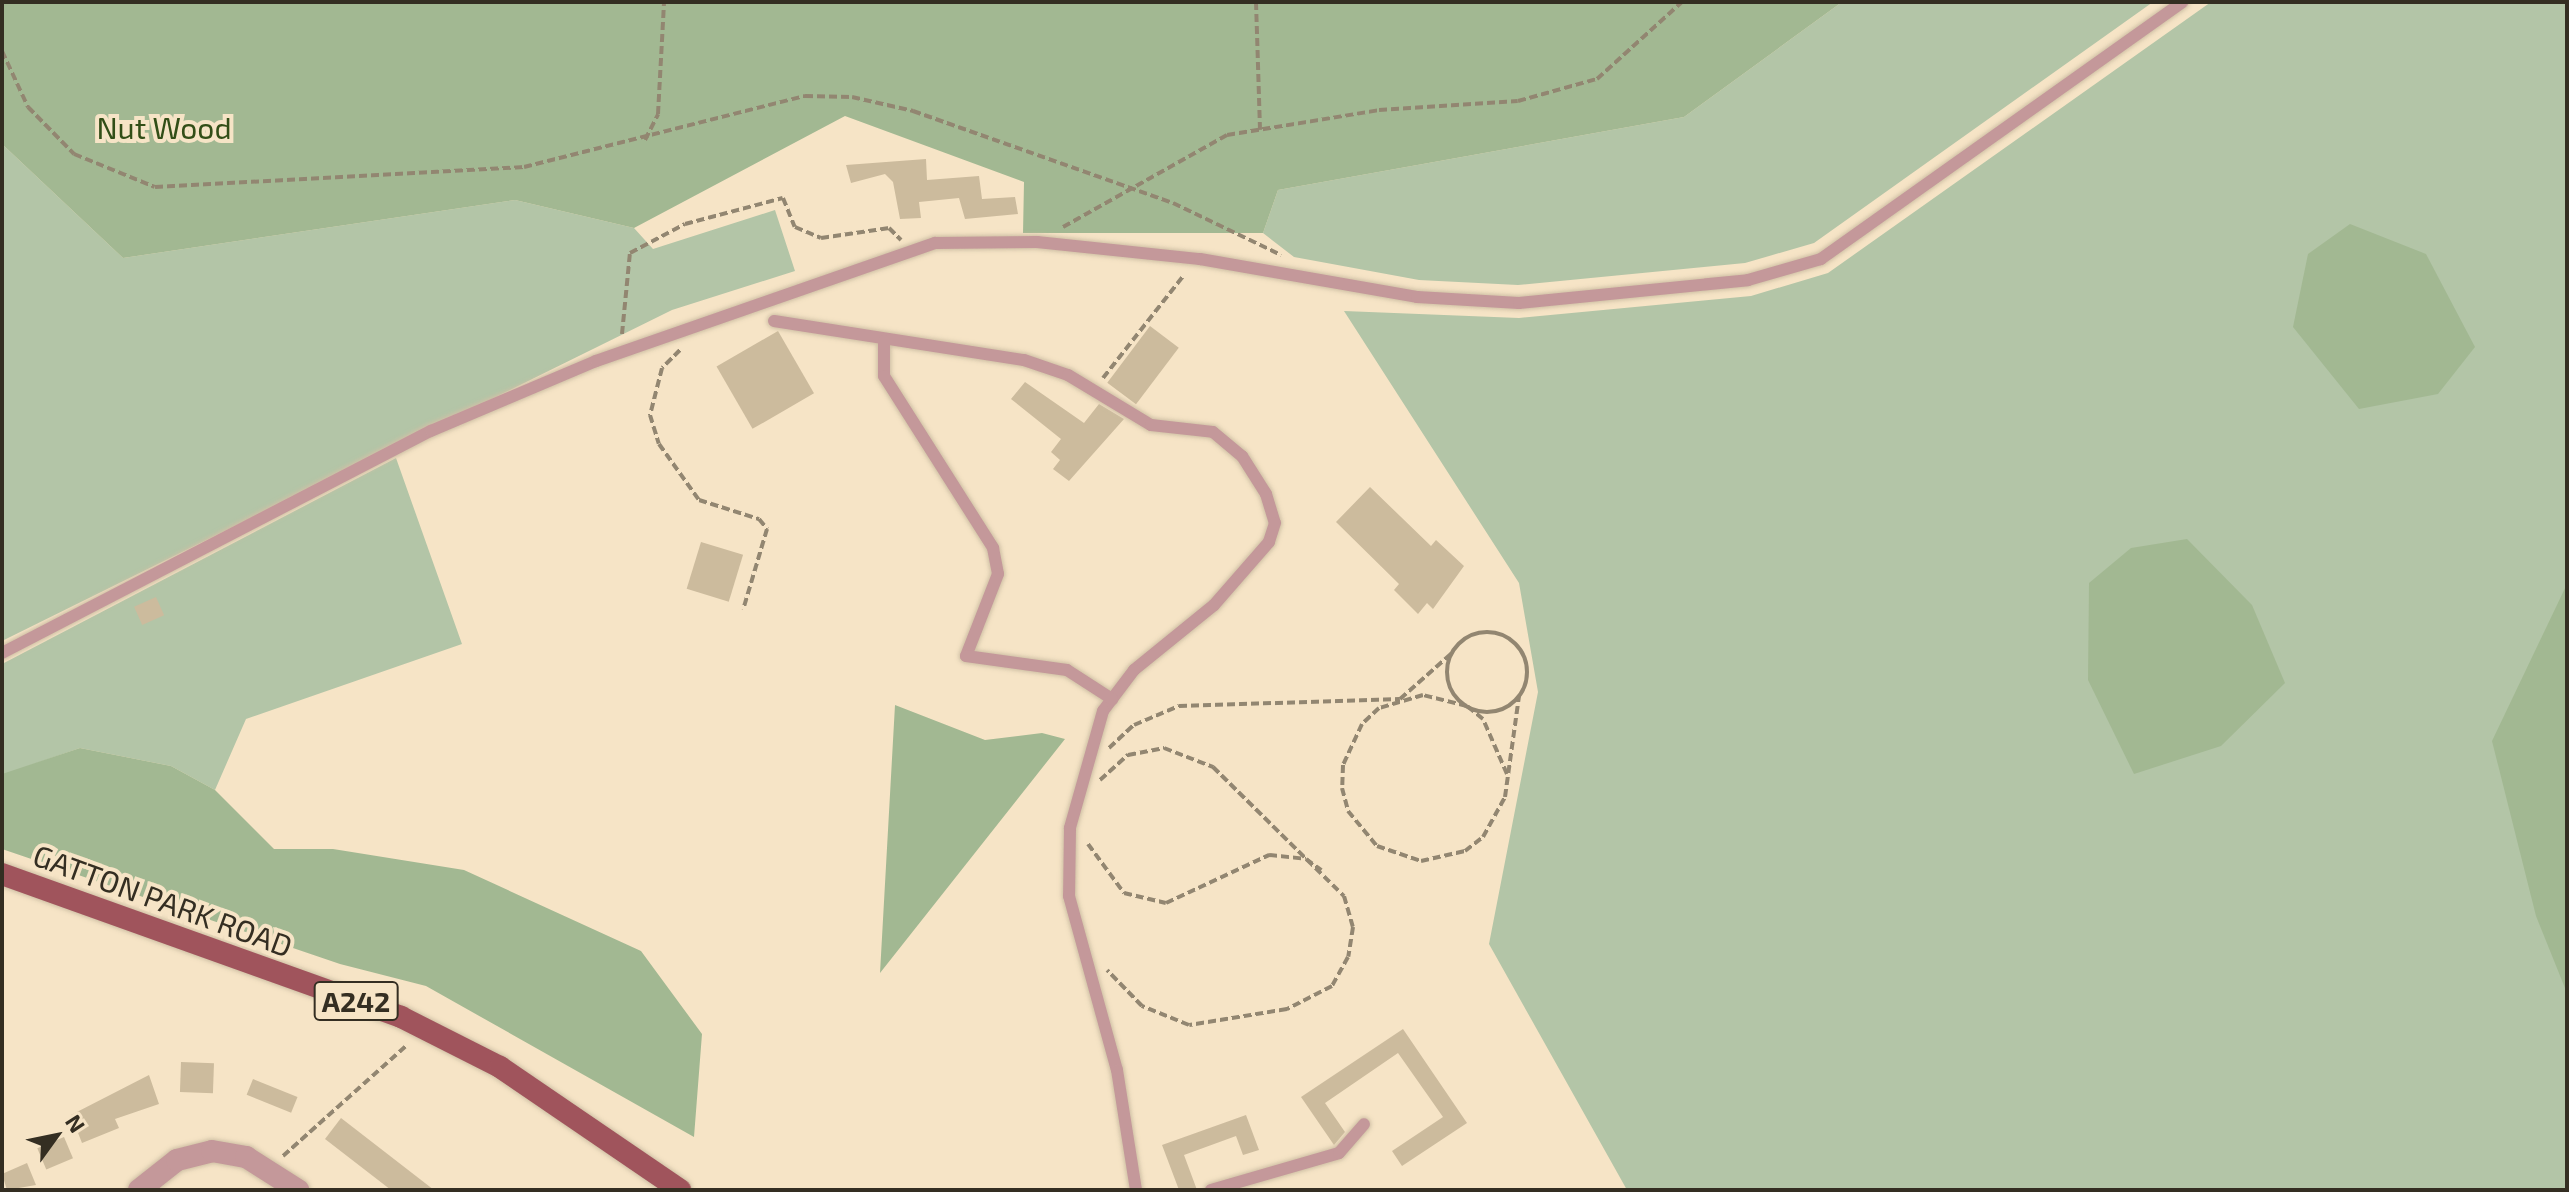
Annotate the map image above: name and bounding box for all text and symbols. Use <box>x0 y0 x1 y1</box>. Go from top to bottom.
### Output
park label: Nut Wood <box>96 109 232 145</box>
street label: GATTON PARK ROAD <box>28 836 298 964</box>
road number: A242 <box>312 977 400 1025</box>
north arrow <box>16 1096 96 1176</box>
text: N <box>61 1109 91 1137</box>

